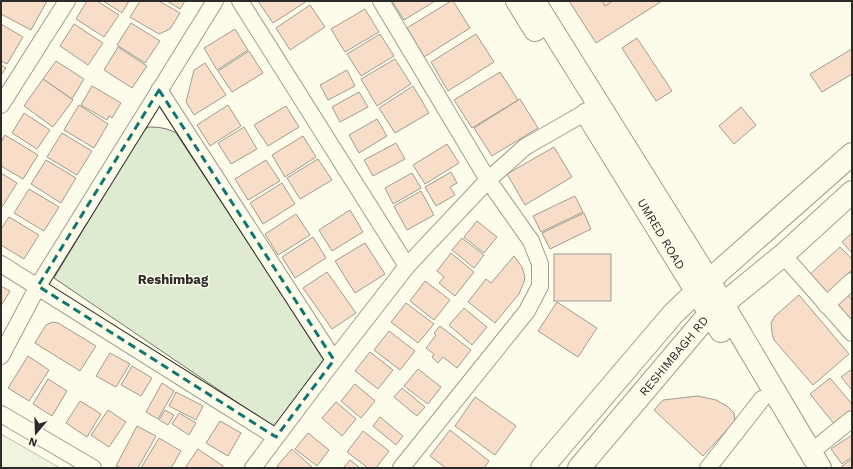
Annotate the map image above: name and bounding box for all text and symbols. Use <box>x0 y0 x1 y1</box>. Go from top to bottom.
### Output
street label: UMRED ROAD <box>634 196 688 272</box>
district label: Reshimbag <box>138 272 209 287</box>
street label: RESHIMBAGH RD <box>637 313 711 399</box>
north arrow <box>16 413 56 453</box>
text: N <box>27 435 39 449</box>

